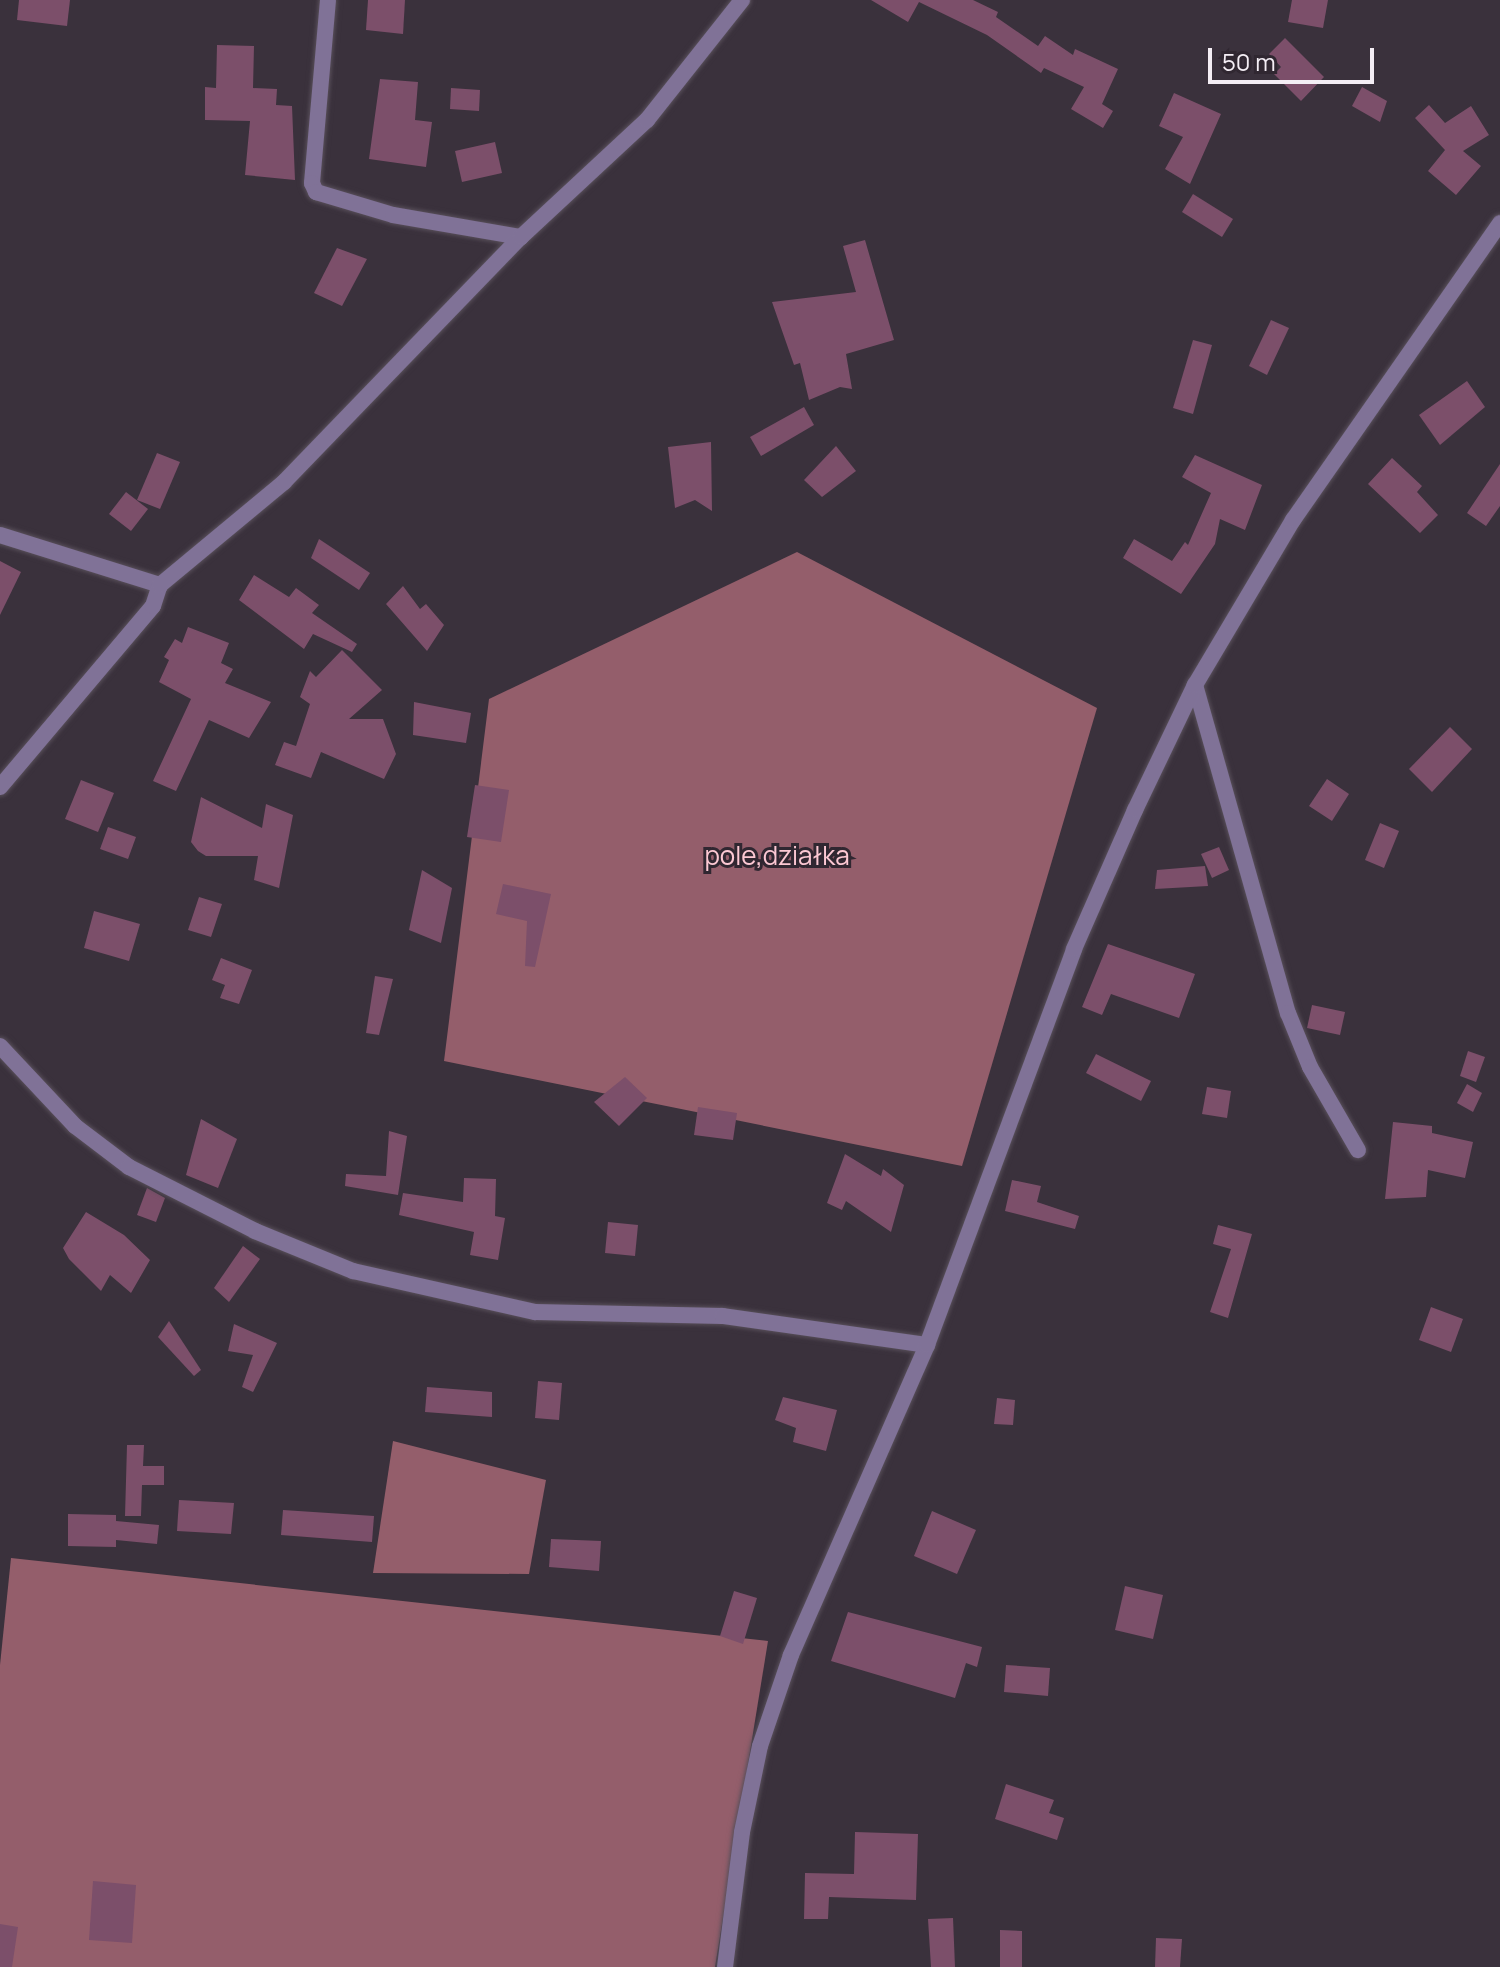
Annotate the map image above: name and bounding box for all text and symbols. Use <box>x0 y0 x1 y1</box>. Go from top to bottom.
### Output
scale bar <box>1212 32 1378 82</box>
text: 50 m <box>1222 45 1276 78</box>
park label: pole,działka <box>704 840 850 872</box>

